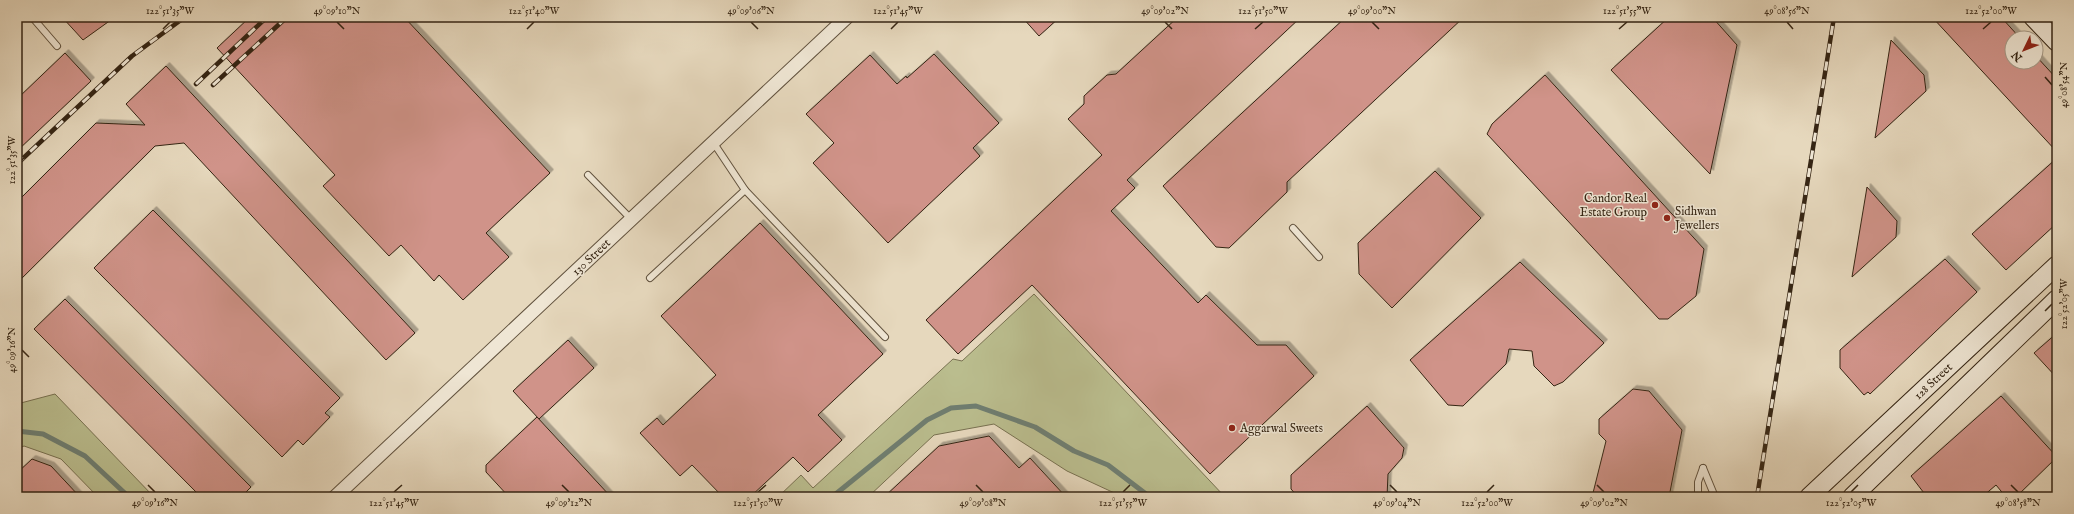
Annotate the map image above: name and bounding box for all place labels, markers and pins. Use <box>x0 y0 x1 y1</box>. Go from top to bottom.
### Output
place label: Candor Real Estate Group <box>1580 191 1648 221</box>
marker: Candor Real Estate Group <box>1650 200 1660 210</box>
place label: Sidhwan Jewellers <box>1673 204 1719 234</box>
marker: Sidhwan Jewellers <box>1662 213 1672 223</box>
place label: Aggarwal Sweets <box>1239 421 1323 436</box>
marker: Aggarwal Sweets <box>1227 423 1237 433</box>

